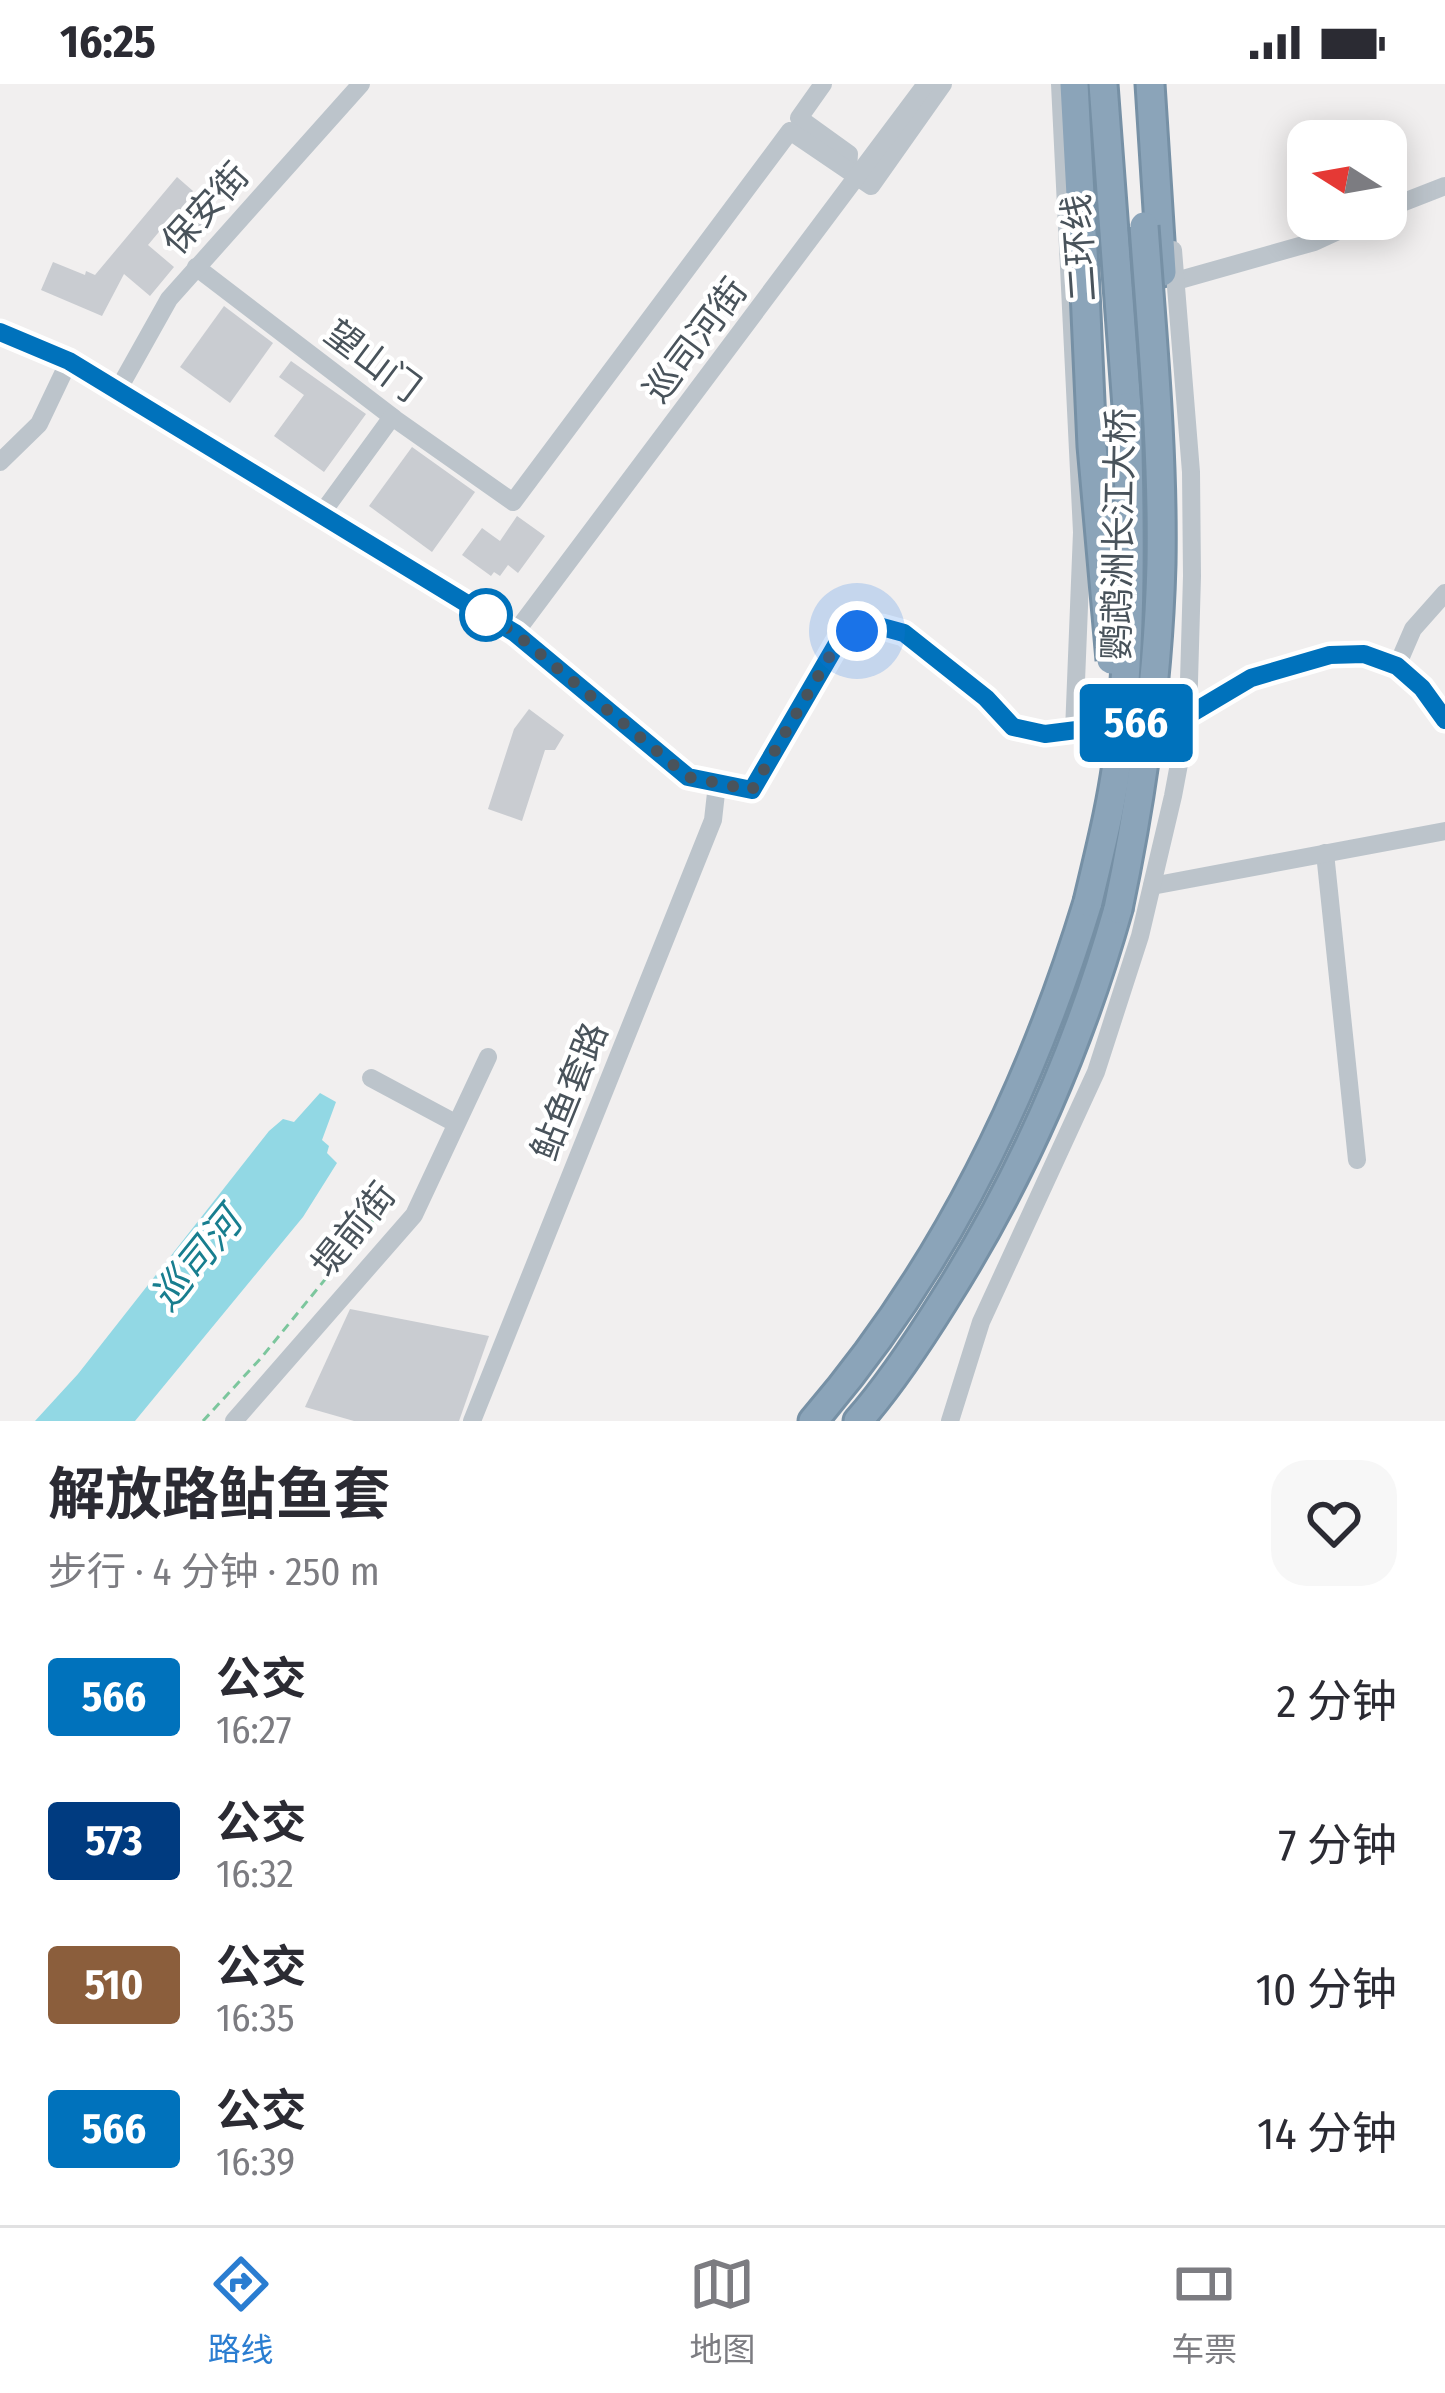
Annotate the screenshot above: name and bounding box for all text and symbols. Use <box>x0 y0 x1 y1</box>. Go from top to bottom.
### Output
text: 16:25 <box>60 15 156 69</box>
north arrow <box>1287 120 1407 240</box>
map controls <box>1287 120 1407 240</box>
street label: 保安街 <box>153 154 258 264</box>
street label: 二环线 <box>1054 193 1106 303</box>
street label: 巡司河街 <box>635 270 757 411</box>
street label: 望山门 <box>316 311 429 411</box>
street label: 鹦鹉洲长江大桥 <box>1095 408 1143 660</box>
unlabelled marker <box>461 590 511 640</box>
your location <box>827 601 887 661</box>
line badge: 566 <box>1067 684 1205 762</box>
text: 566 <box>1104 698 1168 748</box>
street label: 鲇鱼套路 <box>523 1016 617 1166</box>
street label: 堤前街 <box>303 1174 405 1285</box>
water label: 巡司河 <box>142 1194 256 1320</box>
button: heart <box>1271 1460 1397 1586</box>
text: 解放路鲇鱼套 <box>48 1461 390 1529</box>
text: 步行 · 4 分钟 · 250 m <box>48 1549 380 1595</box>
text: 公交 <box>216 1652 306 1706</box>
text: 566 <box>82 1672 146 1722</box>
text: 2 分钟 <box>1277 1675 1397 1729</box>
text: 16:27 <box>216 1707 292 1753</box>
text: 公交 <box>216 1796 306 1850</box>
text: 573 <box>85 1816 143 1866</box>
text: 7 分钟 <box>1278 1819 1397 1873</box>
text: 16:32 <box>216 1851 294 1897</box>
text: 公交 <box>216 1940 306 1994</box>
text: 510 <box>84 1960 144 2010</box>
text: 10 分钟 <box>1255 1963 1397 2017</box>
text: 16:35 <box>216 1995 295 2041</box>
text: 公交 <box>216 2084 306 2138</box>
text: 566 <box>82 2104 146 2154</box>
text: 14 分钟 <box>1257 2107 1397 2161</box>
text: 16:39 <box>216 2139 295 2185</box>
tab: 路线 <box>208 2251 274 2371</box>
tab: 地图 <box>689 2251 755 2371</box>
tab: 车票 <box>1171 2251 1237 2371</box>

